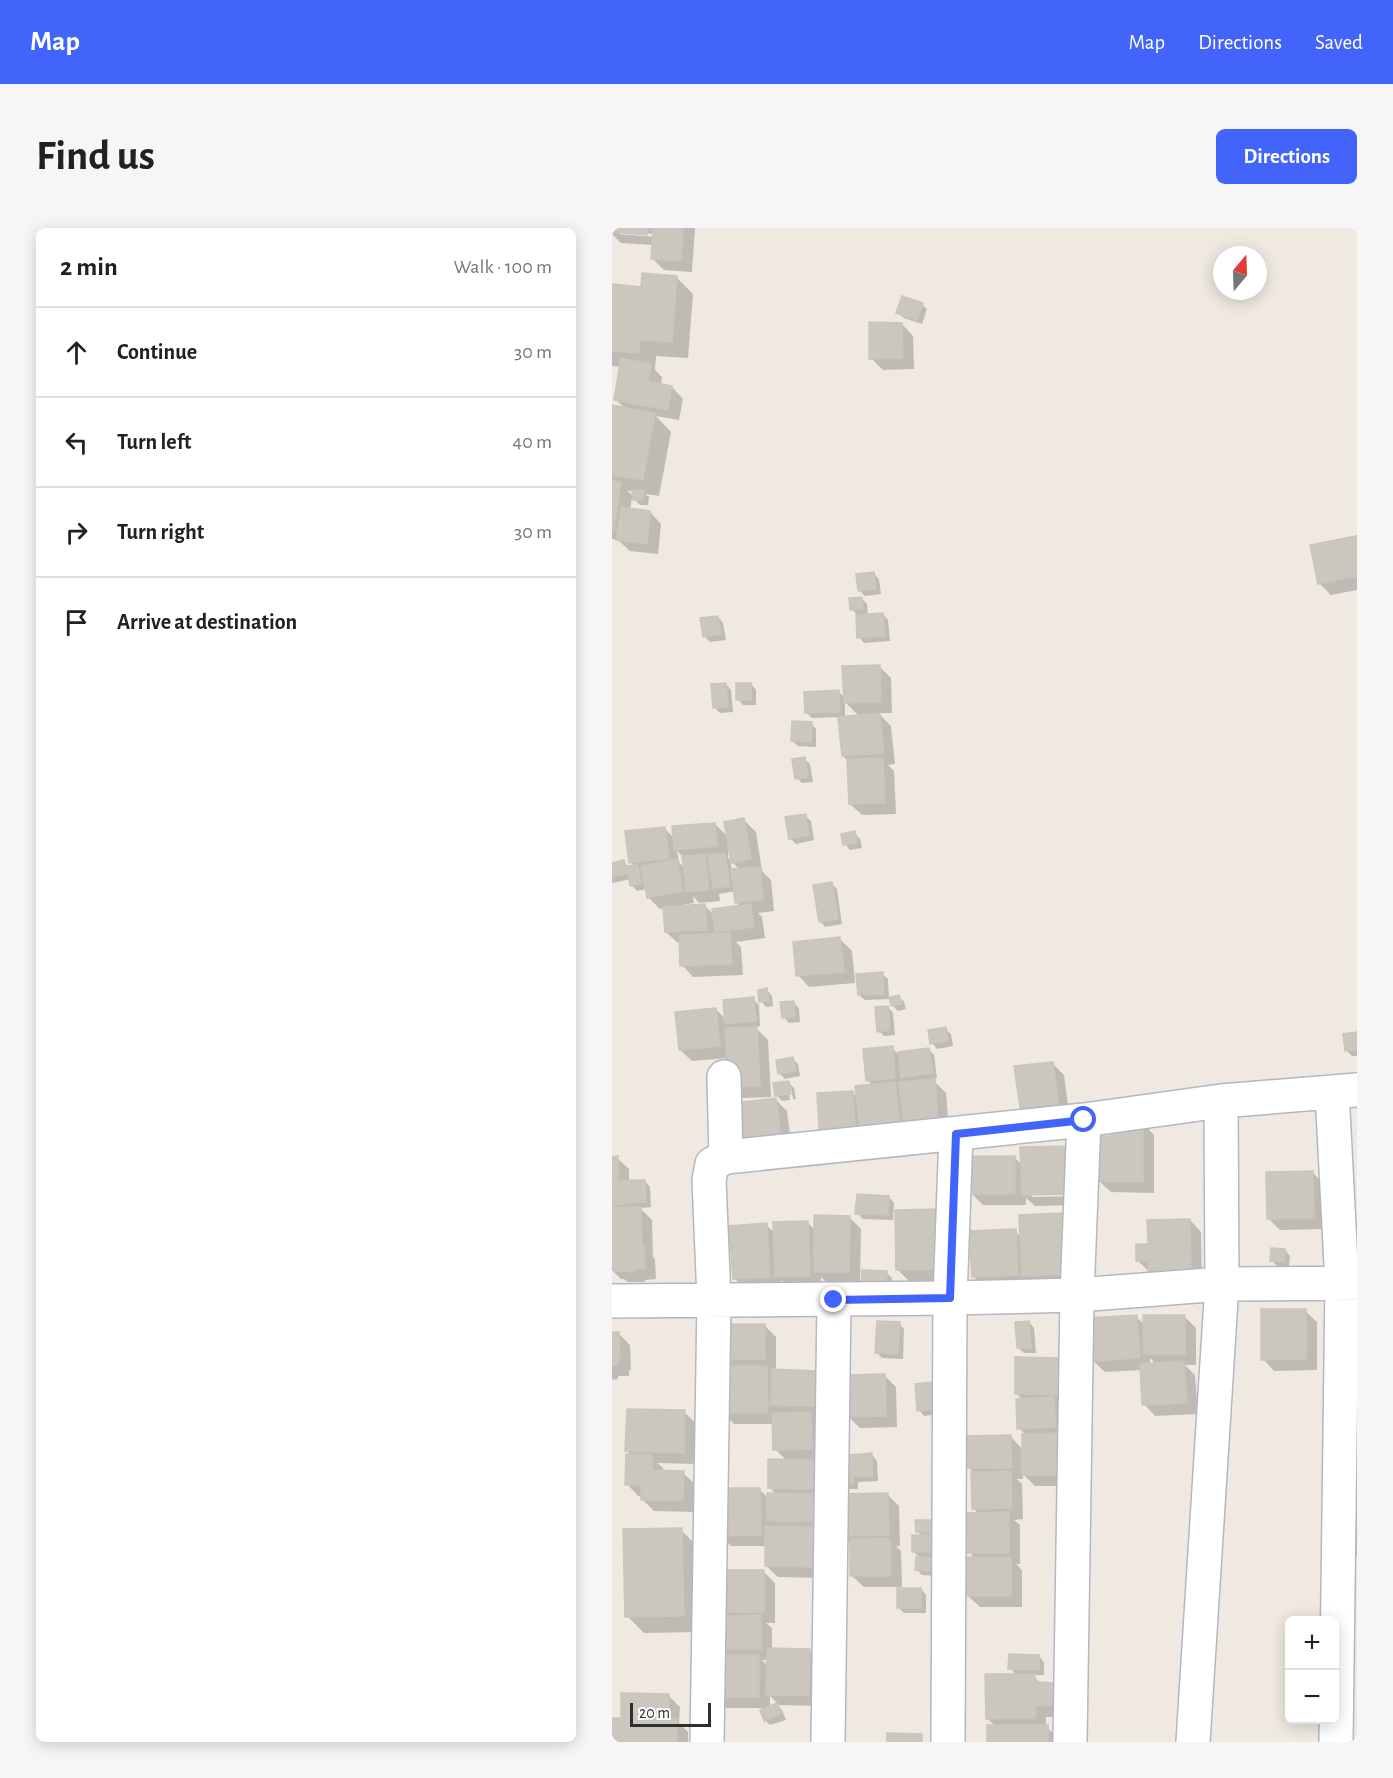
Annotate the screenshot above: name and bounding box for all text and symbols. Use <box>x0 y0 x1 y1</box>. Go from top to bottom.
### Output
text: Map <box>30 28 80 56</box>
text: Map <box>1129 32 1165 53</box>
text: Directions <box>1198 32 1282 53</box>
text: Saved <box>1315 32 1363 53</box>
button: Directions <box>1216 129 1357 184</box>
text: Find us <box>36 135 155 177</box>
north arrow <box>1213 246 1267 300</box>
text: 2 min <box>60 254 118 280</box>
text: Walk · 100 m <box>453 257 552 277</box>
icon: ahead <box>60 336 93 369</box>
text: Continue <box>117 341 197 363</box>
text: 30 m <box>514 342 552 362</box>
icon: left <box>60 426 93 459</box>
text: Turn left <box>117 431 191 453</box>
text: 40 m <box>513 432 552 452</box>
icon: right <box>60 516 93 549</box>
text: Turn right <box>117 521 204 543</box>
text: 30 m <box>514 522 552 542</box>
icon: arrive <box>60 606 93 639</box>
text: Arrive at destination <box>117 611 297 633</box>
route start <box>1070 1106 1096 1132</box>
route end <box>820 1286 846 1312</box>
map controls <box>1285 1616 1339 1724</box>
button: + <box>1285 1616 1339 1670</box>
button: − <box>1285 1670 1339 1724</box>
scale bar <box>630 1700 711 1728</box>
text: 20 m <box>639 1705 670 1721</box>

